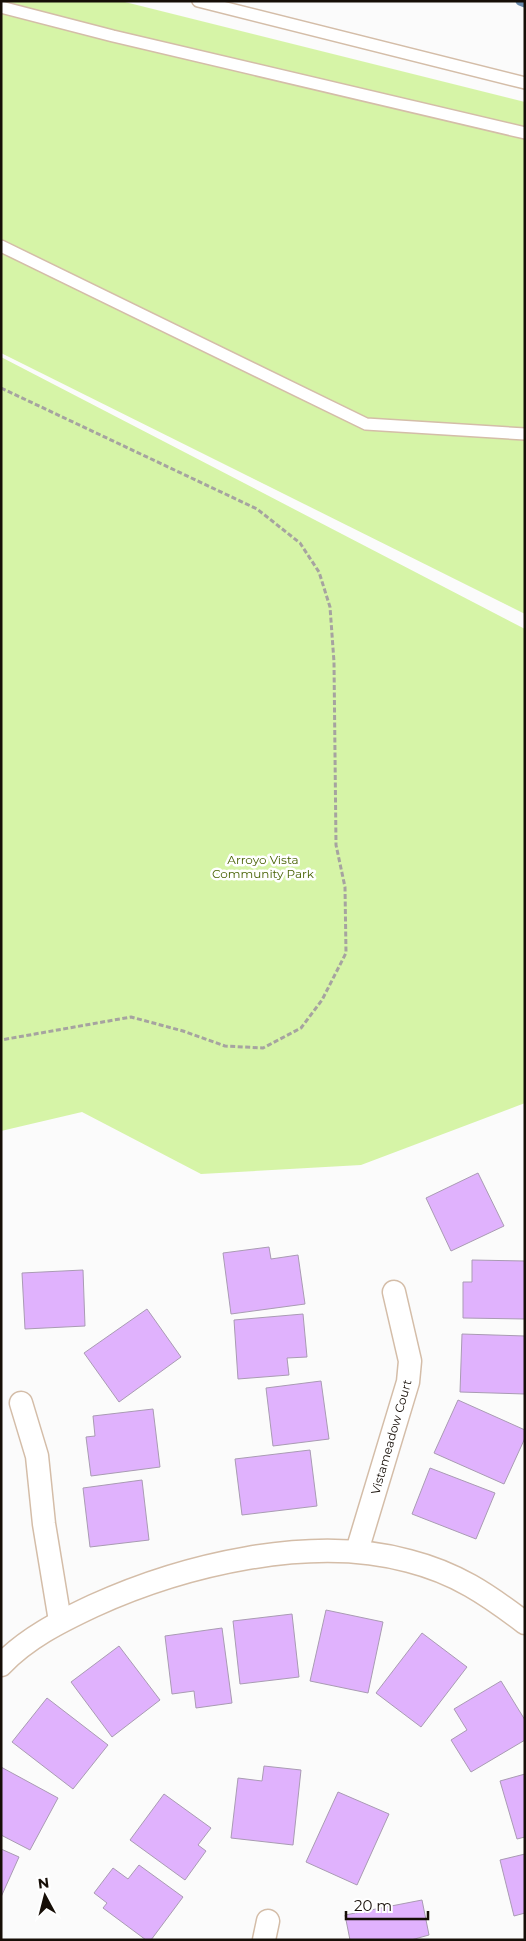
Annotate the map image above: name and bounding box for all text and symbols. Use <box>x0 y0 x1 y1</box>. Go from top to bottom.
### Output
park label: Arroyo Vista Community Park <box>212 852 315 881</box>
street label: Vistameadow Court <box>367 1378 415 1496</box>
north arrow <box>20 1871 70 1921</box>
text: N <box>37 1873 50 1893</box>
scale bar <box>346 1888 428 1920</box>
text: 20 m <box>354 1896 392 1915</box>

